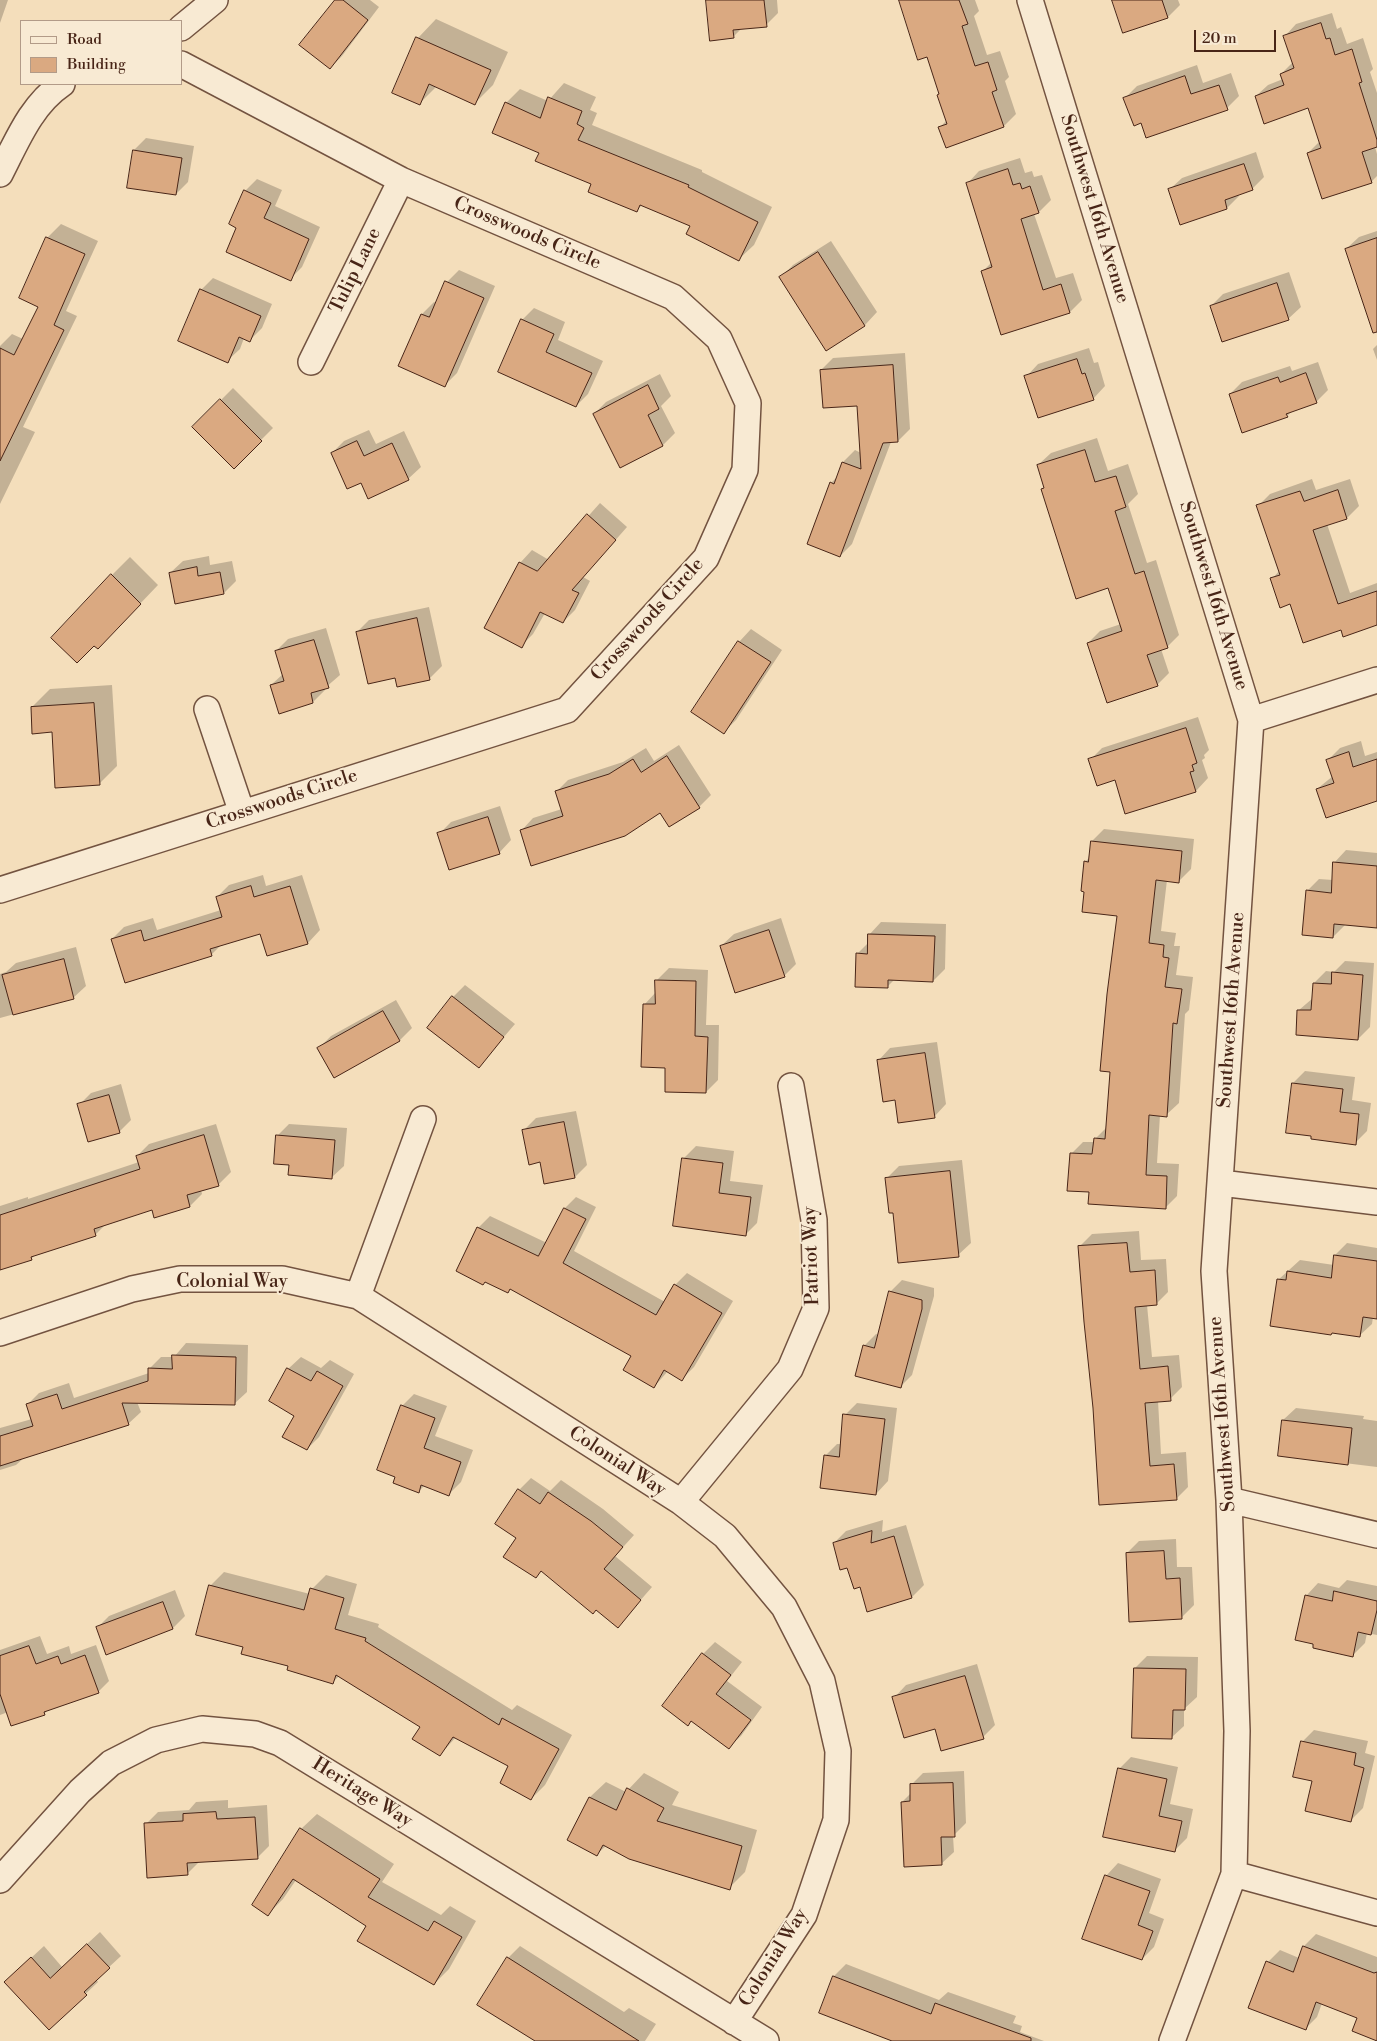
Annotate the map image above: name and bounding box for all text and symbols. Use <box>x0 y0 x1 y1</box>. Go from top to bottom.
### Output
legend <box>20 20 182 85</box>
scale bar <box>1197 20 1280 52</box>
text: 20 m <box>1202 29 1237 48</box>
text: Road <box>67 30 102 49</box>
text: Building <box>67 55 126 74</box>
street label: Southwest 16th Avenue <box>1054 112 1134 306</box>
street label: Crosswoods Circle <box>450 193 604 275</box>
street label: Tulip Lane <box>325 224 387 318</box>
street label: Southwest 16th Avenue <box>1173 499 1253 693</box>
street label: Crosswoods Circle <box>587 554 709 686</box>
street label: Crosswoods Circle <box>203 765 361 835</box>
street label: Southwest 16th Avenue <box>1214 911 1250 1109</box>
street label: Patriot Way <box>799 1206 825 1306</box>
street label: Colonial Way <box>176 1271 288 1293</box>
street label: Southwest 16th Avenue <box>1205 1315 1241 1513</box>
street label: Colonial Way <box>564 1422 670 1502</box>
street label: Heritage Way <box>308 1753 416 1833</box>
street label: Colonial Way <box>735 1905 813 2011</box>

